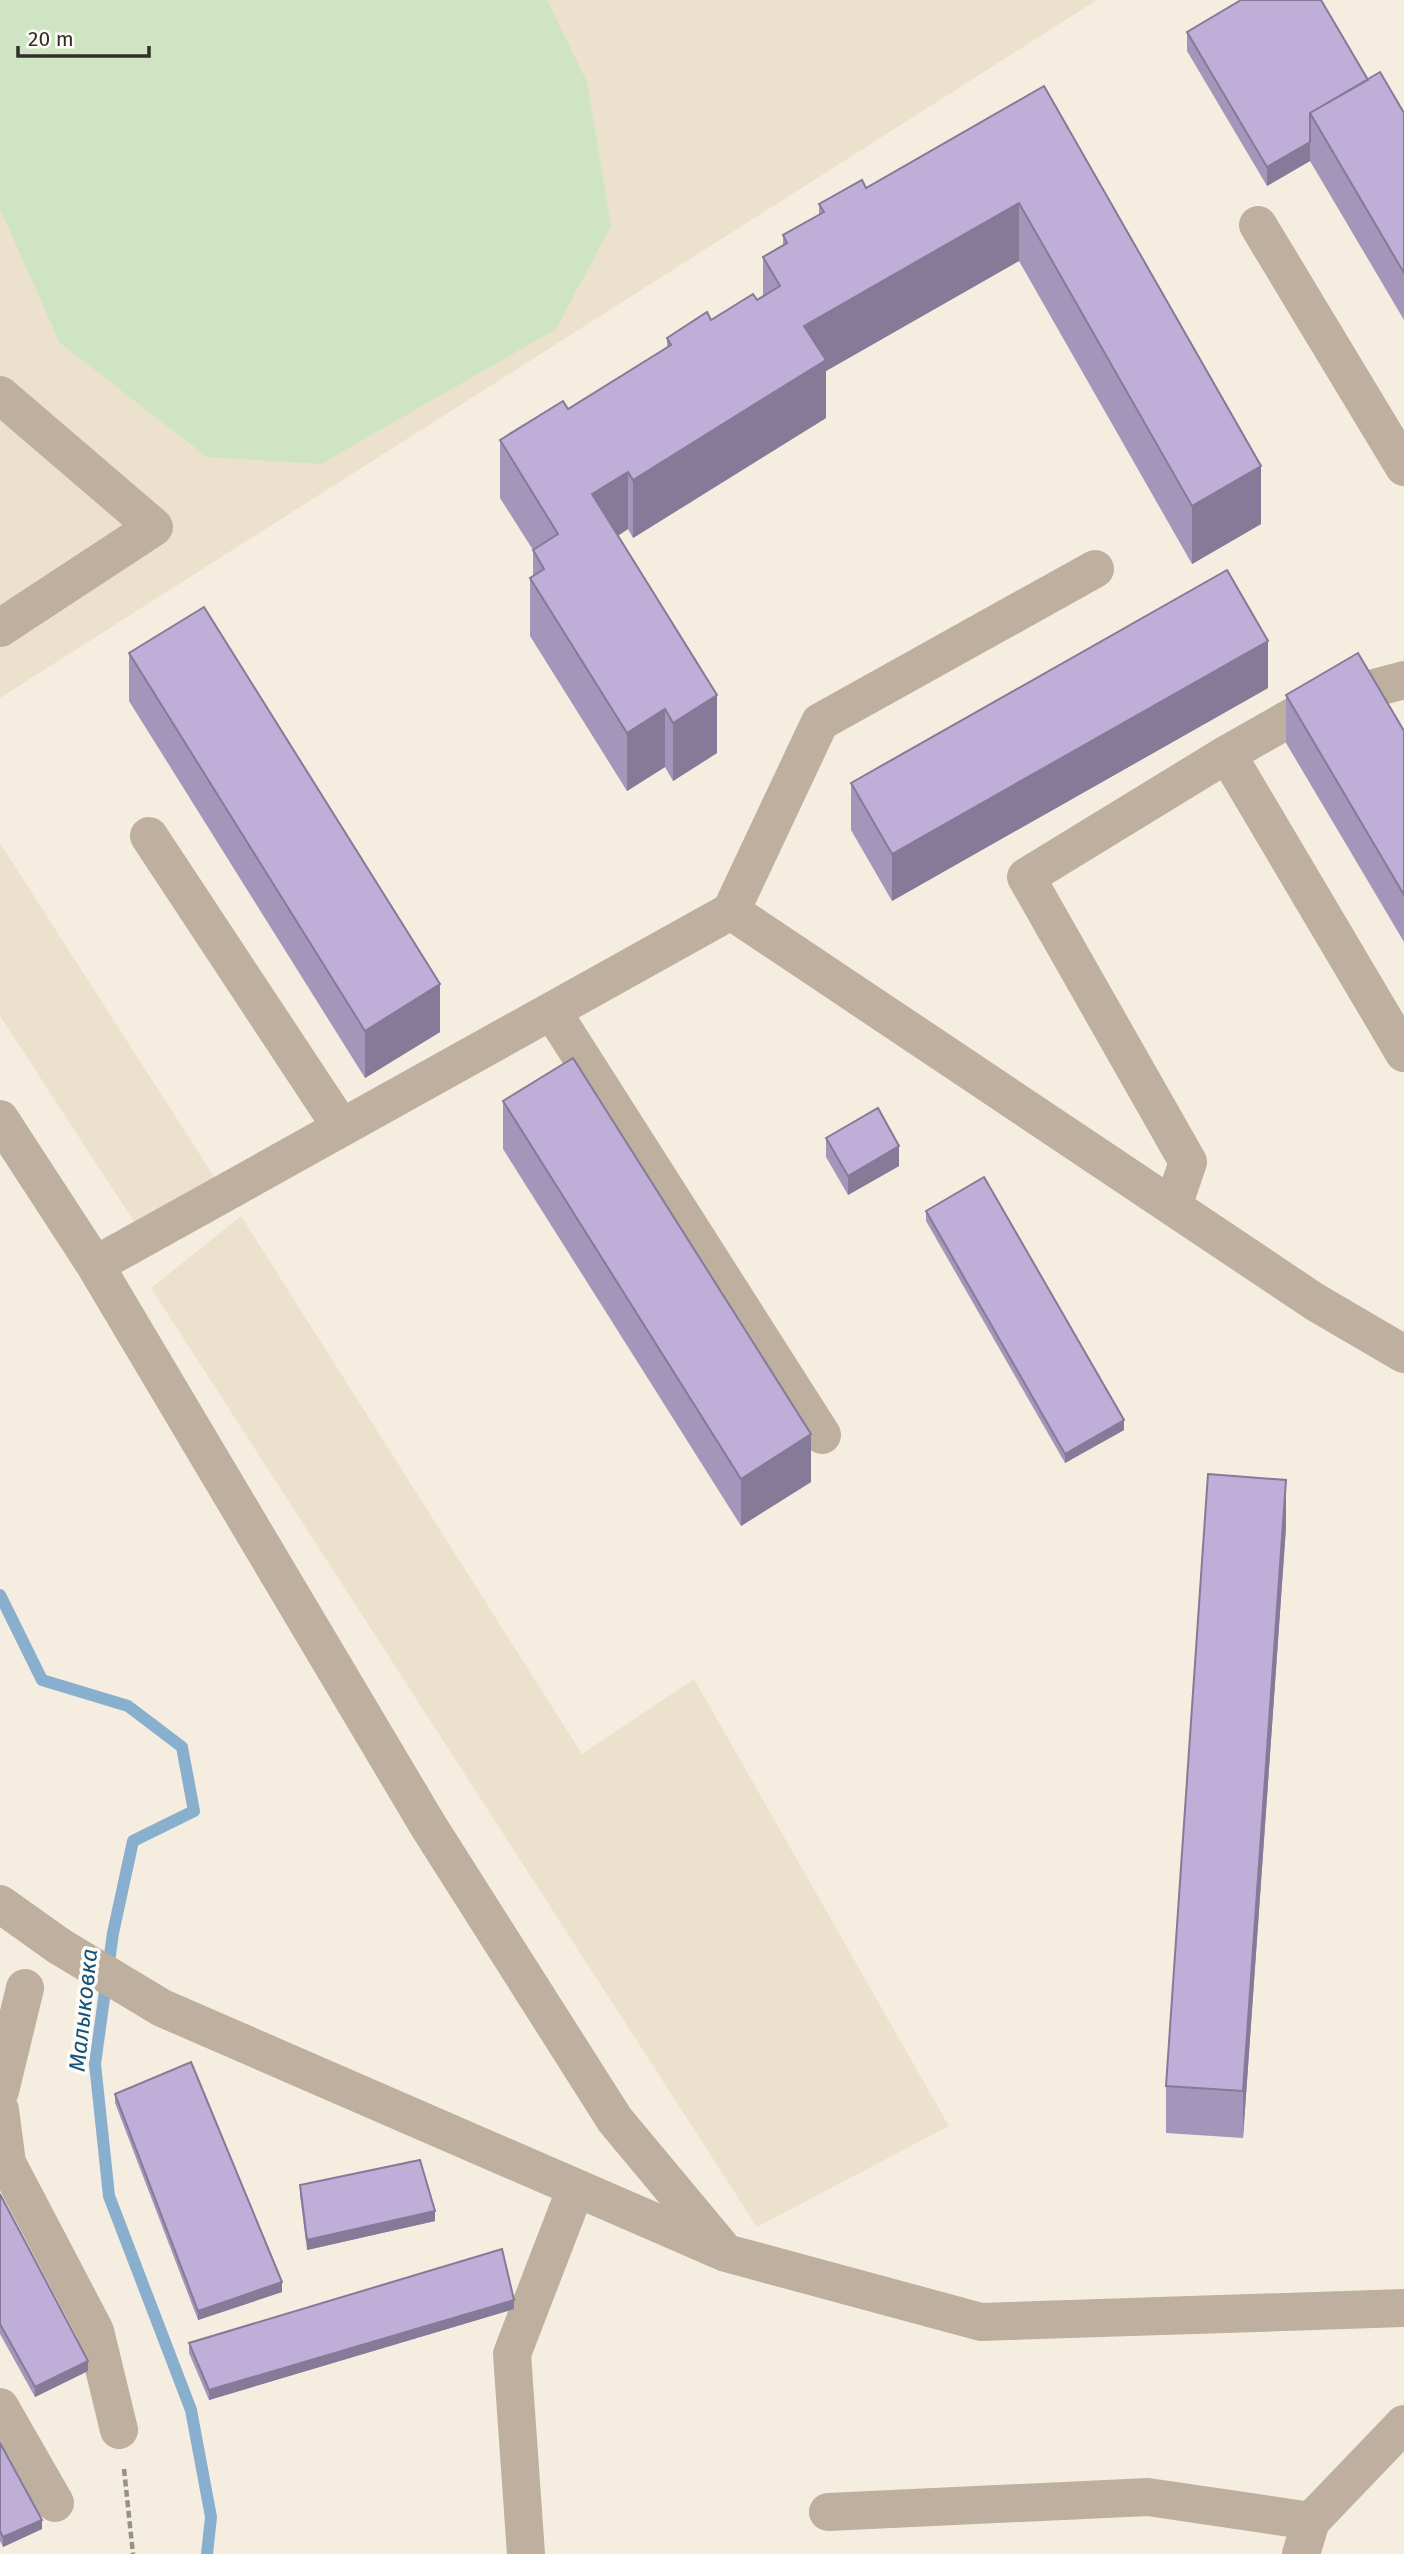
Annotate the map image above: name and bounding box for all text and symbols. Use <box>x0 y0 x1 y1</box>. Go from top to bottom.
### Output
scale bar <box>18 14 149 58</box>
text: 20 m <box>28 26 74 52</box>
water label: Малыковка <box>63 1947 103 2073</box>

